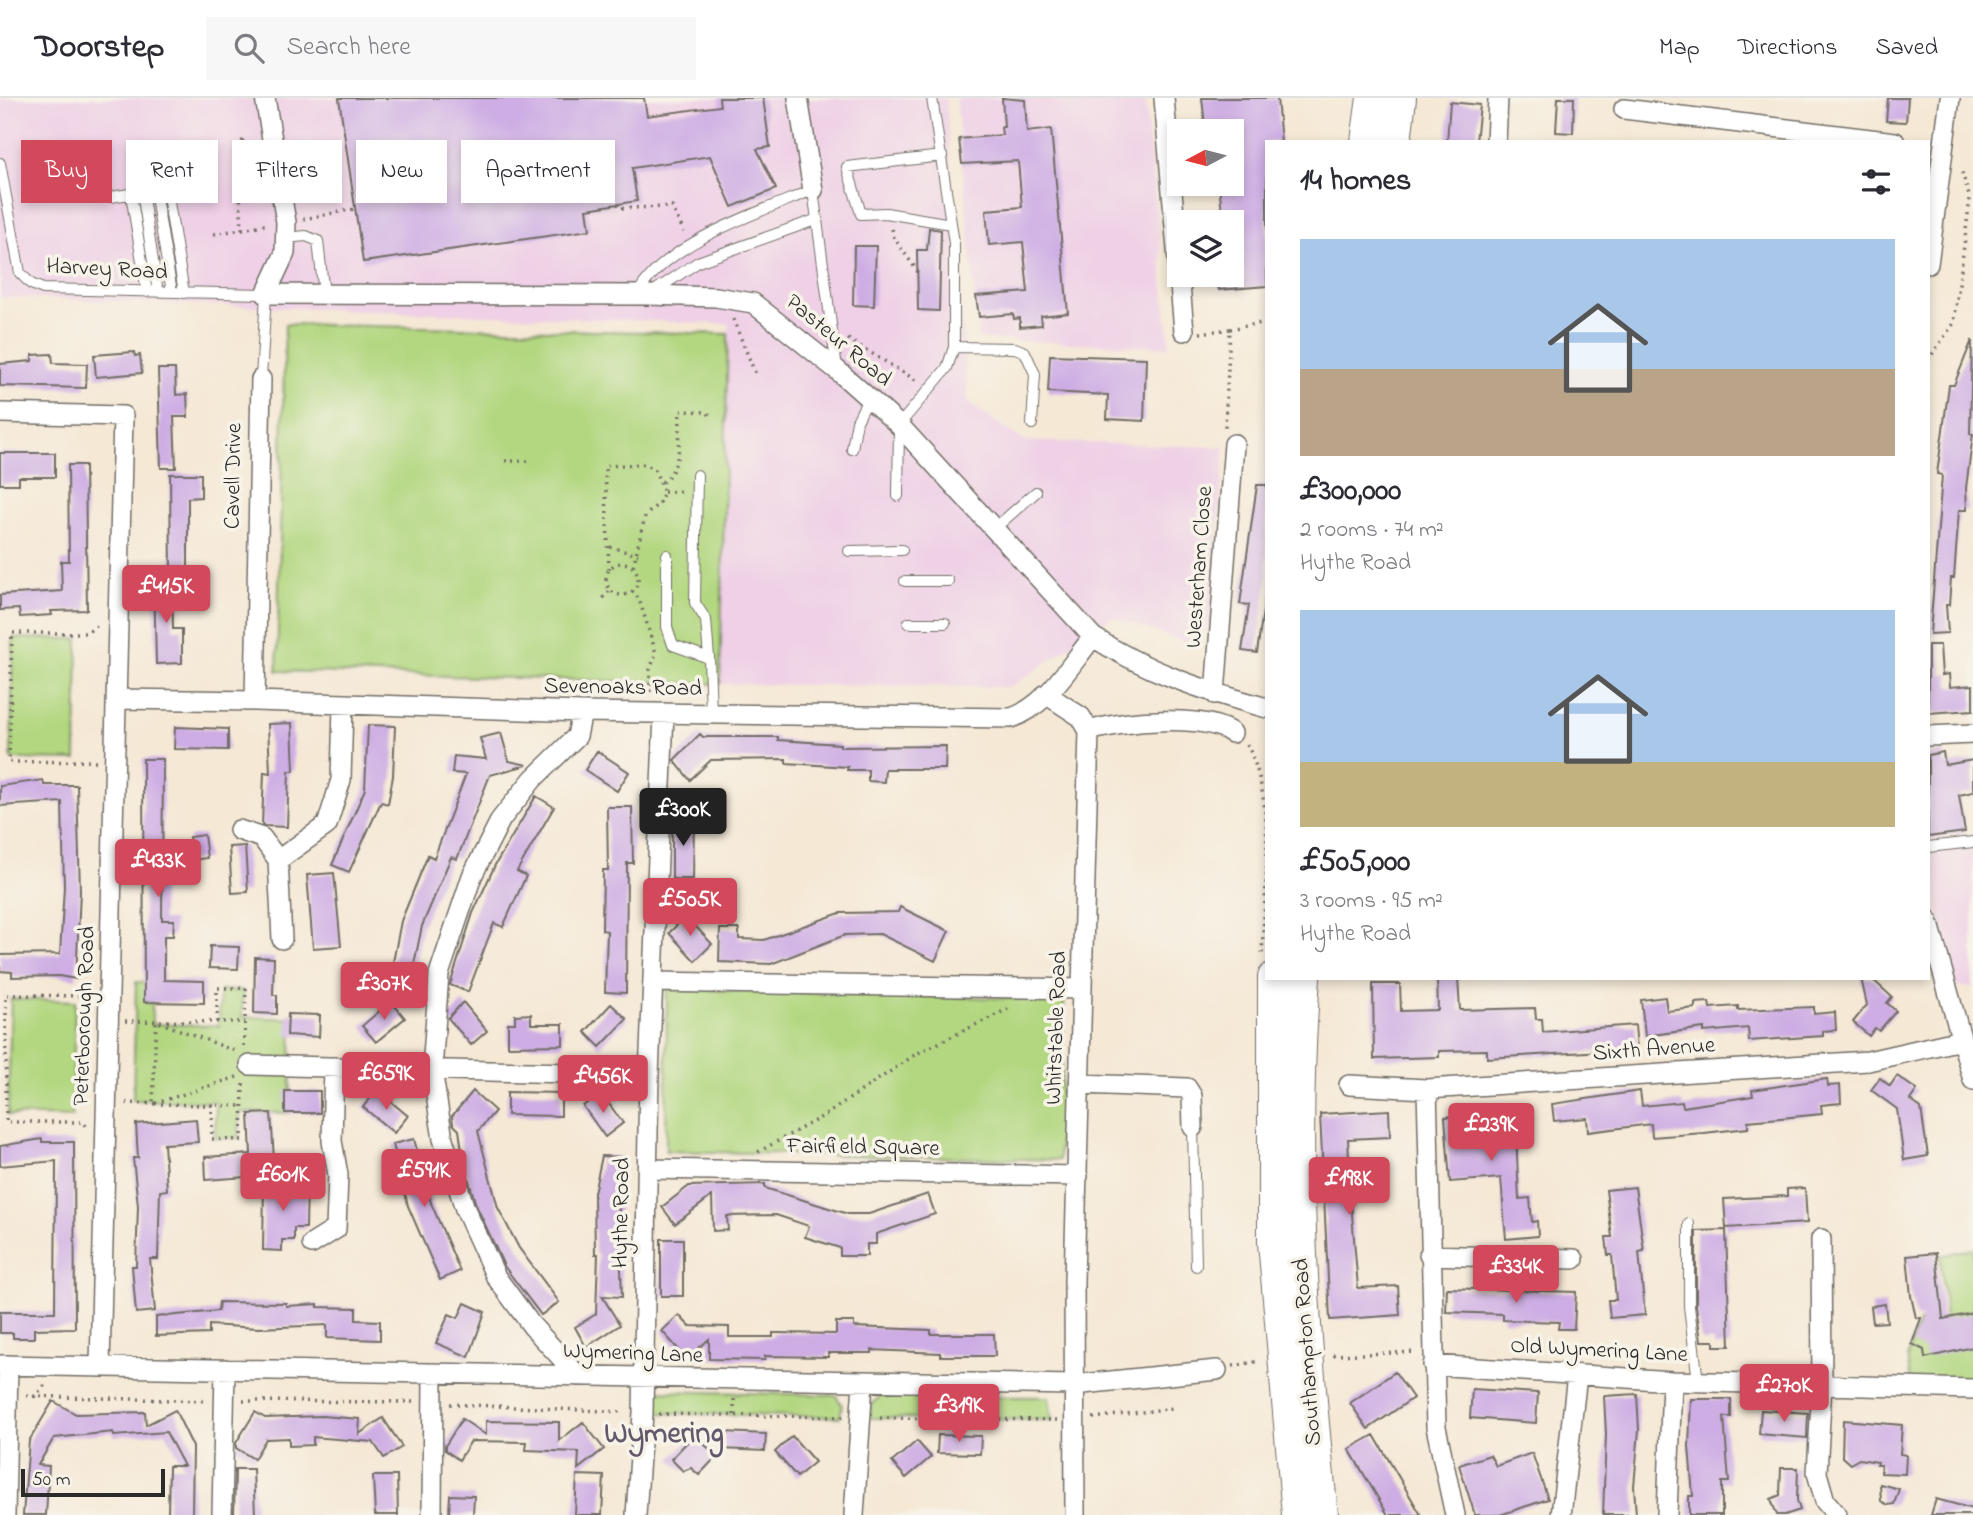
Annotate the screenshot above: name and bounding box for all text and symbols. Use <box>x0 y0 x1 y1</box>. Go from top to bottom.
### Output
search box <box>206 17 696 80</box>
text: Doorstep <box>35 24 164 72</box>
icon: search <box>230 29 268 67</box>
text: Search here <box>286 29 411 67</box>
text: Map <box>1659 31 1700 66</box>
text: Directions <box>1738 31 1837 66</box>
text: Saved <box>1875 31 1938 66</box>
north arrow <box>1167 119 1244 196</box>
map controls <box>1167 119 1244 287</box>
chip: Buy <box>21 140 112 203</box>
chip: Rent <box>126 140 218 203</box>
chip: Filters <box>232 140 342 203</box>
chip: New <box>356 140 447 203</box>
chip: Apartment <box>461 140 615 203</box>
text: 14 homes <box>1300 160 1411 204</box>
icon: filters <box>1857 163 1895 201</box>
button: layers <box>1167 210 1244 287</box>
street label: Harvey Road <box>45 250 169 292</box>
icon: home <box>1535 285 1661 411</box>
street label: Pasteur Road <box>778 287 898 395</box>
street label: Cavell Drive <box>217 422 251 529</box>
text: £300,000 <box>1300 470 1401 514</box>
street label: Westerham Close <box>1178 484 1222 649</box>
text: 2 rooms · 74 m² <box>1300 514 1444 547</box>
text: Hythe Road <box>1300 547 1411 580</box>
pin: £415K <box>117 566 215 625</box>
text: £415K <box>138 571 194 604</box>
icon: home <box>1535 656 1661 782</box>
street label: Sevenoaks Road <box>544 670 702 706</box>
pin: £300K <box>634 788 732 848</box>
text: £300K <box>655 794 711 827</box>
pin: £433K <box>109 840 207 899</box>
text: £505,000 <box>1300 841 1410 885</box>
text: £433K <box>131 845 185 878</box>
pin: £505K <box>641 878 739 938</box>
text: £505K <box>659 884 721 917</box>
text: 3 rooms · 95 m² <box>1300 885 1443 918</box>
text: Hythe Road <box>1300 918 1411 951</box>
street label: Peterborough Road <box>65 926 106 1106</box>
street label: Whitstable Road <box>1038 950 1076 1105</box>
pin: £307K <box>335 962 433 1022</box>
text: £307K <box>357 968 411 1001</box>
street label: Sixth Avenue <box>1592 1029 1717 1071</box>
pin: £659K <box>337 1052 435 1112</box>
pin: £456K <box>554 1056 652 1115</box>
text: £659K <box>358 1058 414 1091</box>
text: £456K <box>574 1061 632 1094</box>
pin: £239K <box>1442 1104 1540 1163</box>
text: £239K <box>1464 1109 1518 1142</box>
street label: Fairfield Square <box>785 1130 941 1166</box>
pin: £591K <box>375 1150 473 1209</box>
pin: £601K <box>234 1154 332 1213</box>
text: £591K <box>397 1155 451 1188</box>
street label: Hythe Road <box>605 1157 641 1269</box>
pin: £198K <box>1300 1158 1398 1217</box>
text: £601K <box>256 1159 310 1192</box>
text: £198K <box>1325 1163 1373 1196</box>
pin: £334K <box>1467 1246 1565 1305</box>
text: £334K <box>1489 1251 1543 1284</box>
street label: Southampton Road <box>1285 1257 1331 1447</box>
street label: Old Wymering Lane <box>1509 1330 1689 1374</box>
street label: Wymering Lane <box>562 1335 704 1375</box>
pin: £270K <box>1735 1364 1833 1424</box>
text: £270K <box>1756 1370 1812 1403</box>
pin: £319K <box>910 1384 1008 1444</box>
text: £319K <box>934 1390 984 1423</box>
district label: Wymering <box>604 1413 724 1458</box>
scale bar <box>21 1466 164 1498</box>
text: 50 m <box>32 1467 71 1494</box>

